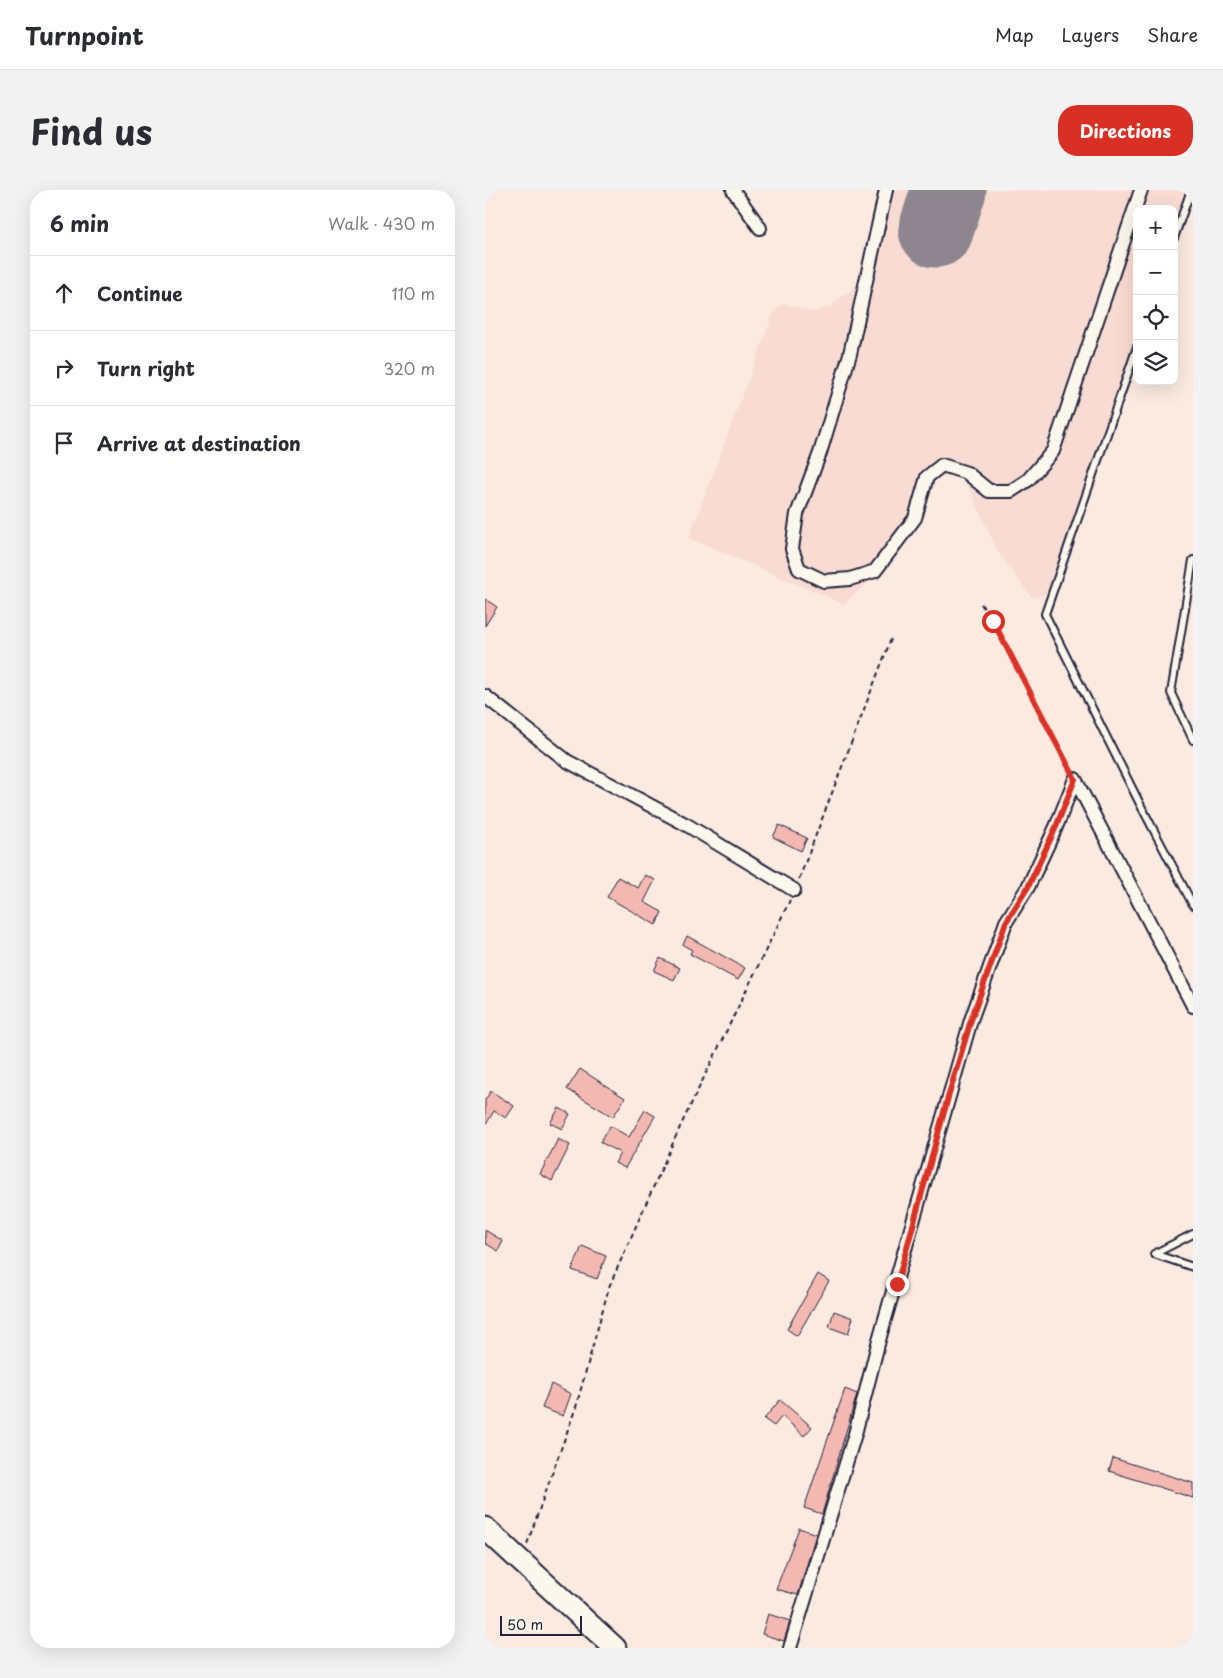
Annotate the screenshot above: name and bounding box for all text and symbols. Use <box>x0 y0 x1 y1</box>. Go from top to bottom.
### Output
text: Turnpoint <box>25 17 144 53</box>
text: Map <box>995 21 1034 48</box>
text: Layers <box>1062 21 1119 48</box>
text: Share <box>1147 21 1198 48</box>
text: Find us <box>30 104 152 157</box>
button: Directions <box>1058 105 1193 156</box>
map controls <box>1133 205 1178 385</box>
button: + <box>1133 205 1178 250</box>
text: 6 min <box>50 207 109 239</box>
text: Walk · 430 m <box>328 211 435 235</box>
button: − <box>1133 250 1178 295</box>
icon: ahead <box>50 279 78 307</box>
text: Continue <box>97 279 183 307</box>
text: 110 m <box>392 281 435 305</box>
button: locate <box>1133 295 1178 340</box>
button: layers <box>1133 340 1178 385</box>
icon: right <box>50 354 78 382</box>
text: Turn right <box>97 354 195 382</box>
text: 320 m <box>384 356 435 380</box>
icon: arrive <box>50 429 78 457</box>
text: Arrive at destination <box>97 429 301 457</box>
route start <box>982 610 1005 633</box>
route end <box>886 1273 909 1296</box>
scale bar <box>500 1613 583 1636</box>
text: 50 m <box>507 1614 543 1635</box>

